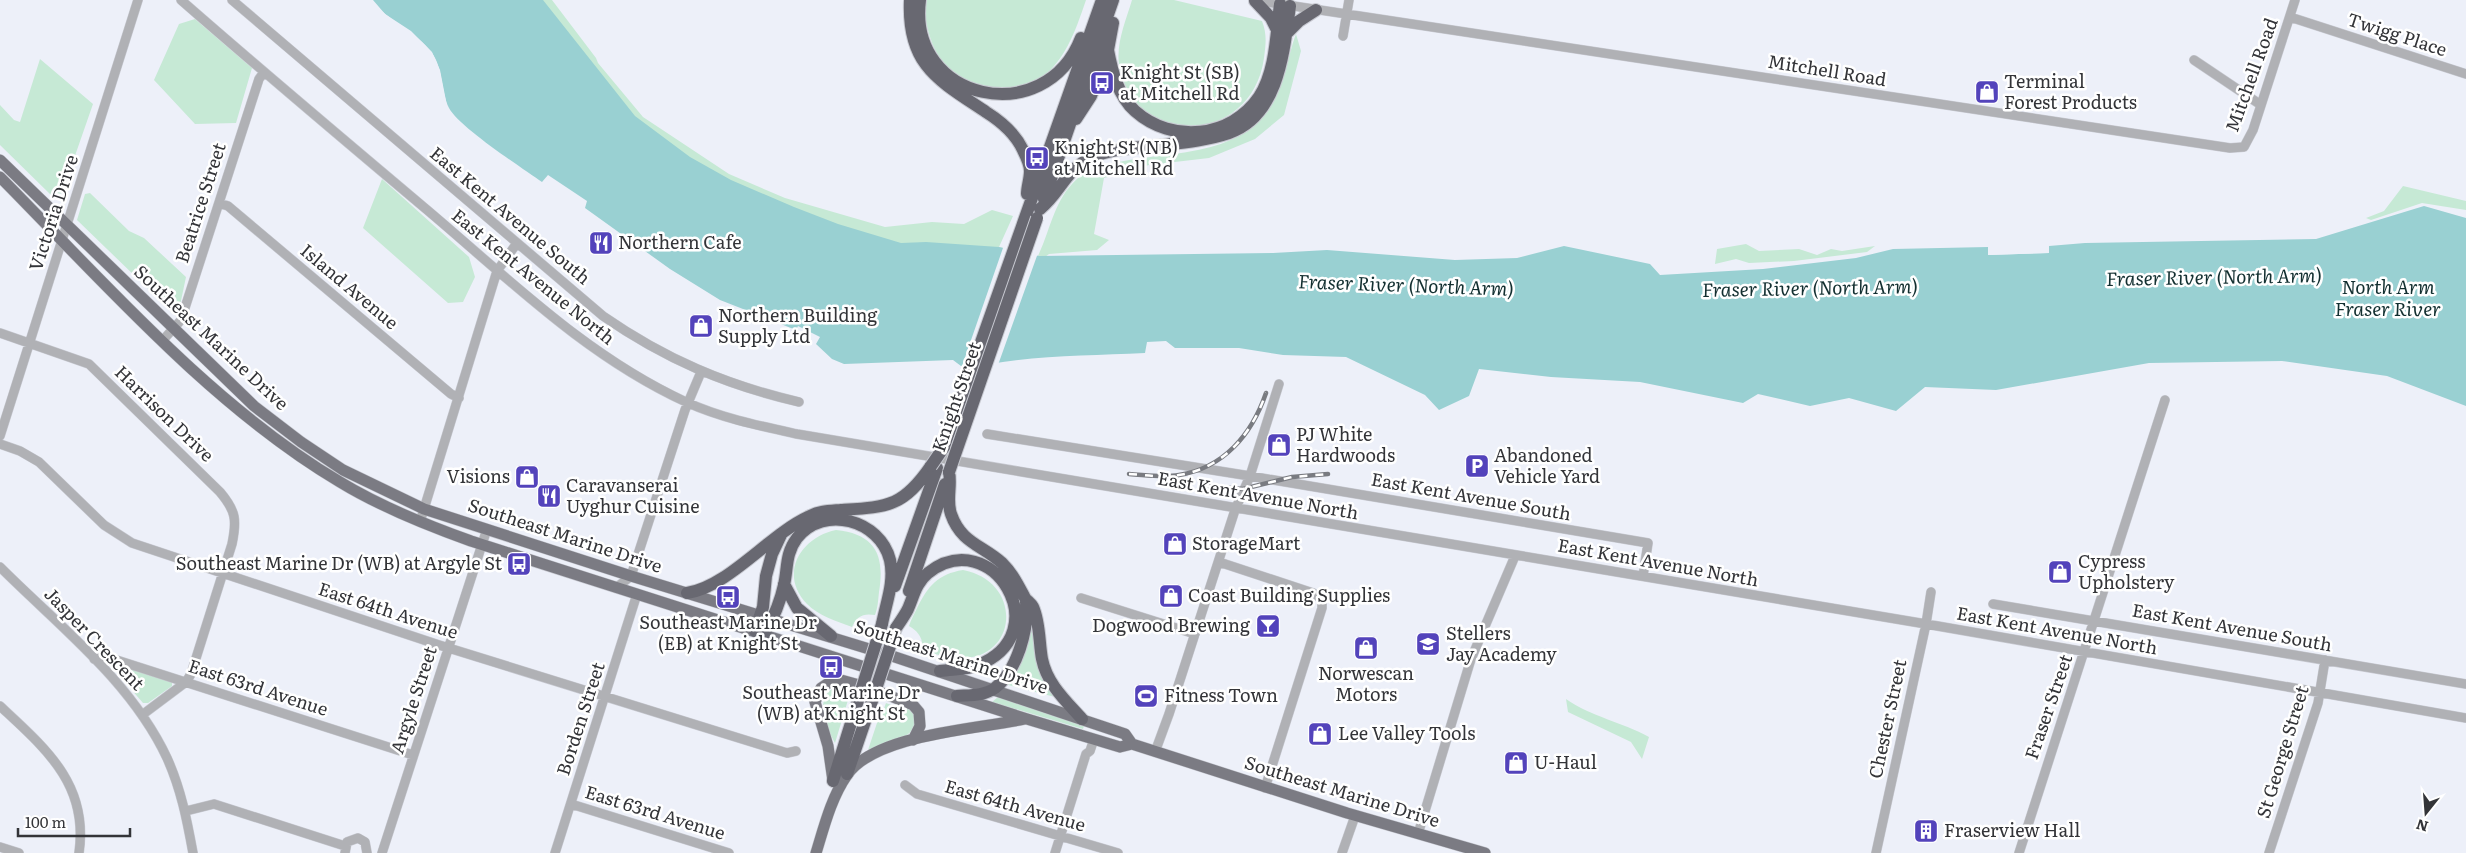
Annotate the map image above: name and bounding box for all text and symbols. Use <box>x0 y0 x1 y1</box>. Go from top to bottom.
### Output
street label: Twigg Place <box>2344 5 2451 62</box>
street label: Mitchell Road <box>2217 14 2284 135</box>
street label: Mitchell Road <box>1766 47 1888 92</box>
place label: Knight St (SB) at Mitchell Rd <box>1120 58 1240 106</box>
place label: Terminal Forest Products <box>2004 67 2137 115</box>
bus stop icon: Knight St (SB) at Mitchell Rd <box>1089 70 1115 96</box>
shop icon: Terminal Forest Products <box>1974 79 2000 105</box>
place label: Knight St (NB) at Mitchell Rd <box>1054 133 1178 181</box>
street label: Beatrice Street <box>167 138 232 266</box>
street label: East Kent Avenue South <box>425 139 597 290</box>
bus stop icon: Knight St (NB) at Mitchell Rd <box>1024 145 1050 171</box>
street label: Victoria Drive <box>21 151 84 274</box>
street label: East Kent Avenue North <box>446 201 622 350</box>
place label: Northern Cafe <box>618 228 742 255</box>
restaurant icon: Northern Cafe <box>588 230 614 256</box>
street label: Island Avenue <box>295 237 405 335</box>
street label: Southeast Marine Drive <box>129 258 295 416</box>
water label: Fraser River (North Arm) <box>2106 260 2322 292</box>
water label: Fraser River (North Arm) <box>1298 266 1514 302</box>
water label: Fraser River (North Arm) <box>1702 271 1918 303</box>
water label: North Arm Fraser River <box>2335 272 2441 322</box>
place label: Northern Building Supply Ltd <box>718 301 878 349</box>
shop icon: Northern Building Supply Ltd <box>688 313 714 339</box>
street label: Knight Street <box>924 337 987 455</box>
street label: Harrison Drive <box>109 358 221 467</box>
place label: PJ White Hardwoods <box>1296 420 1395 468</box>
shop icon: PJ White Hardwoods <box>1266 432 1292 458</box>
place label: Abandoned Vehicle Yard <box>1494 441 1600 489</box>
parking icon: Abandoned Vehicle Yard <box>1464 453 1490 479</box>
place label: Visions <box>447 462 510 489</box>
shop icon: Visions <box>514 464 540 490</box>
street label: East Kent Avenue North <box>1156 464 1361 525</box>
street label: East Kent Avenue South <box>1369 465 1573 526</box>
place label: Caravanserai Uyghur Cuisine <box>566 471 700 519</box>
restaurant icon: Caravanserai Uyghur Cuisine <box>536 483 562 509</box>
street label: Southeast Marine Drive <box>465 490 666 579</box>
place label: StorageMart <box>1192 529 1301 556</box>
shop icon: StorageMart <box>1162 531 1188 557</box>
street label: East Kent Avenue North <box>1556 531 1761 592</box>
place label: Cypress Upholstery <box>2078 547 2175 595</box>
place label: Southeast Marine Dr (WB) at Argyle St <box>176 549 503 576</box>
bus stop icon: Southeast Marine Dr (WB) at Argyle St <box>506 551 532 577</box>
shop icon: Cypress Upholstery <box>2047 559 2073 585</box>
street label: East 64th Avenue <box>315 574 462 645</box>
street label: Jasper Crescent <box>39 580 152 696</box>
place label: Coast Building Supplies <box>1188 581 1390 608</box>
shop icon: Coast Building Supplies <box>1158 583 1184 609</box>
bus stop icon: Southeast Marine Dr (EB) at Knight St <box>715 584 741 610</box>
street label: East Kent Avenue South <box>2130 596 2334 657</box>
street label: East Kent Avenue North <box>1955 599 2160 660</box>
place label: Southeast Marine Dr (EB) at Knight St <box>639 608 817 656</box>
street label: Southeast Marine Drive <box>851 611 1052 700</box>
place label: Dogwood Brewing <box>1092 611 1251 638</box>
bar icon: Dogwood Brewing <box>1255 613 1281 639</box>
place label: Stellers Jay Academy <box>1446 619 1557 667</box>
school or university icon: Stellers Jay Academy <box>1415 631 1441 657</box>
shop icon: Norwescan Motors <box>1353 635 1379 661</box>
street label: Argyle Street <box>382 642 443 757</box>
street label: Fraser Street <box>2017 650 2078 763</box>
street label: East 63rd Avenue <box>185 651 332 722</box>
bus stop icon: Southeast Marine Dr (WB) at Knight St <box>818 654 844 680</box>
street label: Chester Street <box>1861 656 1912 781</box>
street label: Borden Street <box>549 658 611 779</box>
place label: Norwescan Motors <box>1318 659 1414 707</box>
place label: Southeast Marine Dr (WB) at Knight St <box>742 678 920 726</box>
place label: Fitness Town <box>1164 681 1278 708</box>
street label: St George Street <box>2249 681 2315 821</box>
sports icon: Fitness Town <box>1133 683 1159 709</box>
place label: Lee Valley Tools <box>1338 719 1475 746</box>
shop icon: Lee Valley Tools <box>1307 721 1333 747</box>
street label: Southeast Marine Drive <box>1242 748 1443 833</box>
place label: U-Haul <box>1534 748 1597 775</box>
shop icon: U-Haul <box>1503 750 1529 776</box>
street label: East 64th Avenue <box>942 772 1089 838</box>
street label: East 63rd Avenue <box>582 777 729 846</box>
north arrow <box>2401 788 2451 838</box>
scale bar <box>18 806 130 838</box>
text: 100 m <box>25 810 66 833</box>
text: N <box>2413 815 2430 838</box>
place label: Fraserview Hall <box>1944 816 2080 843</box>
building icon: Fraserview Hall <box>1913 818 1939 844</box>

